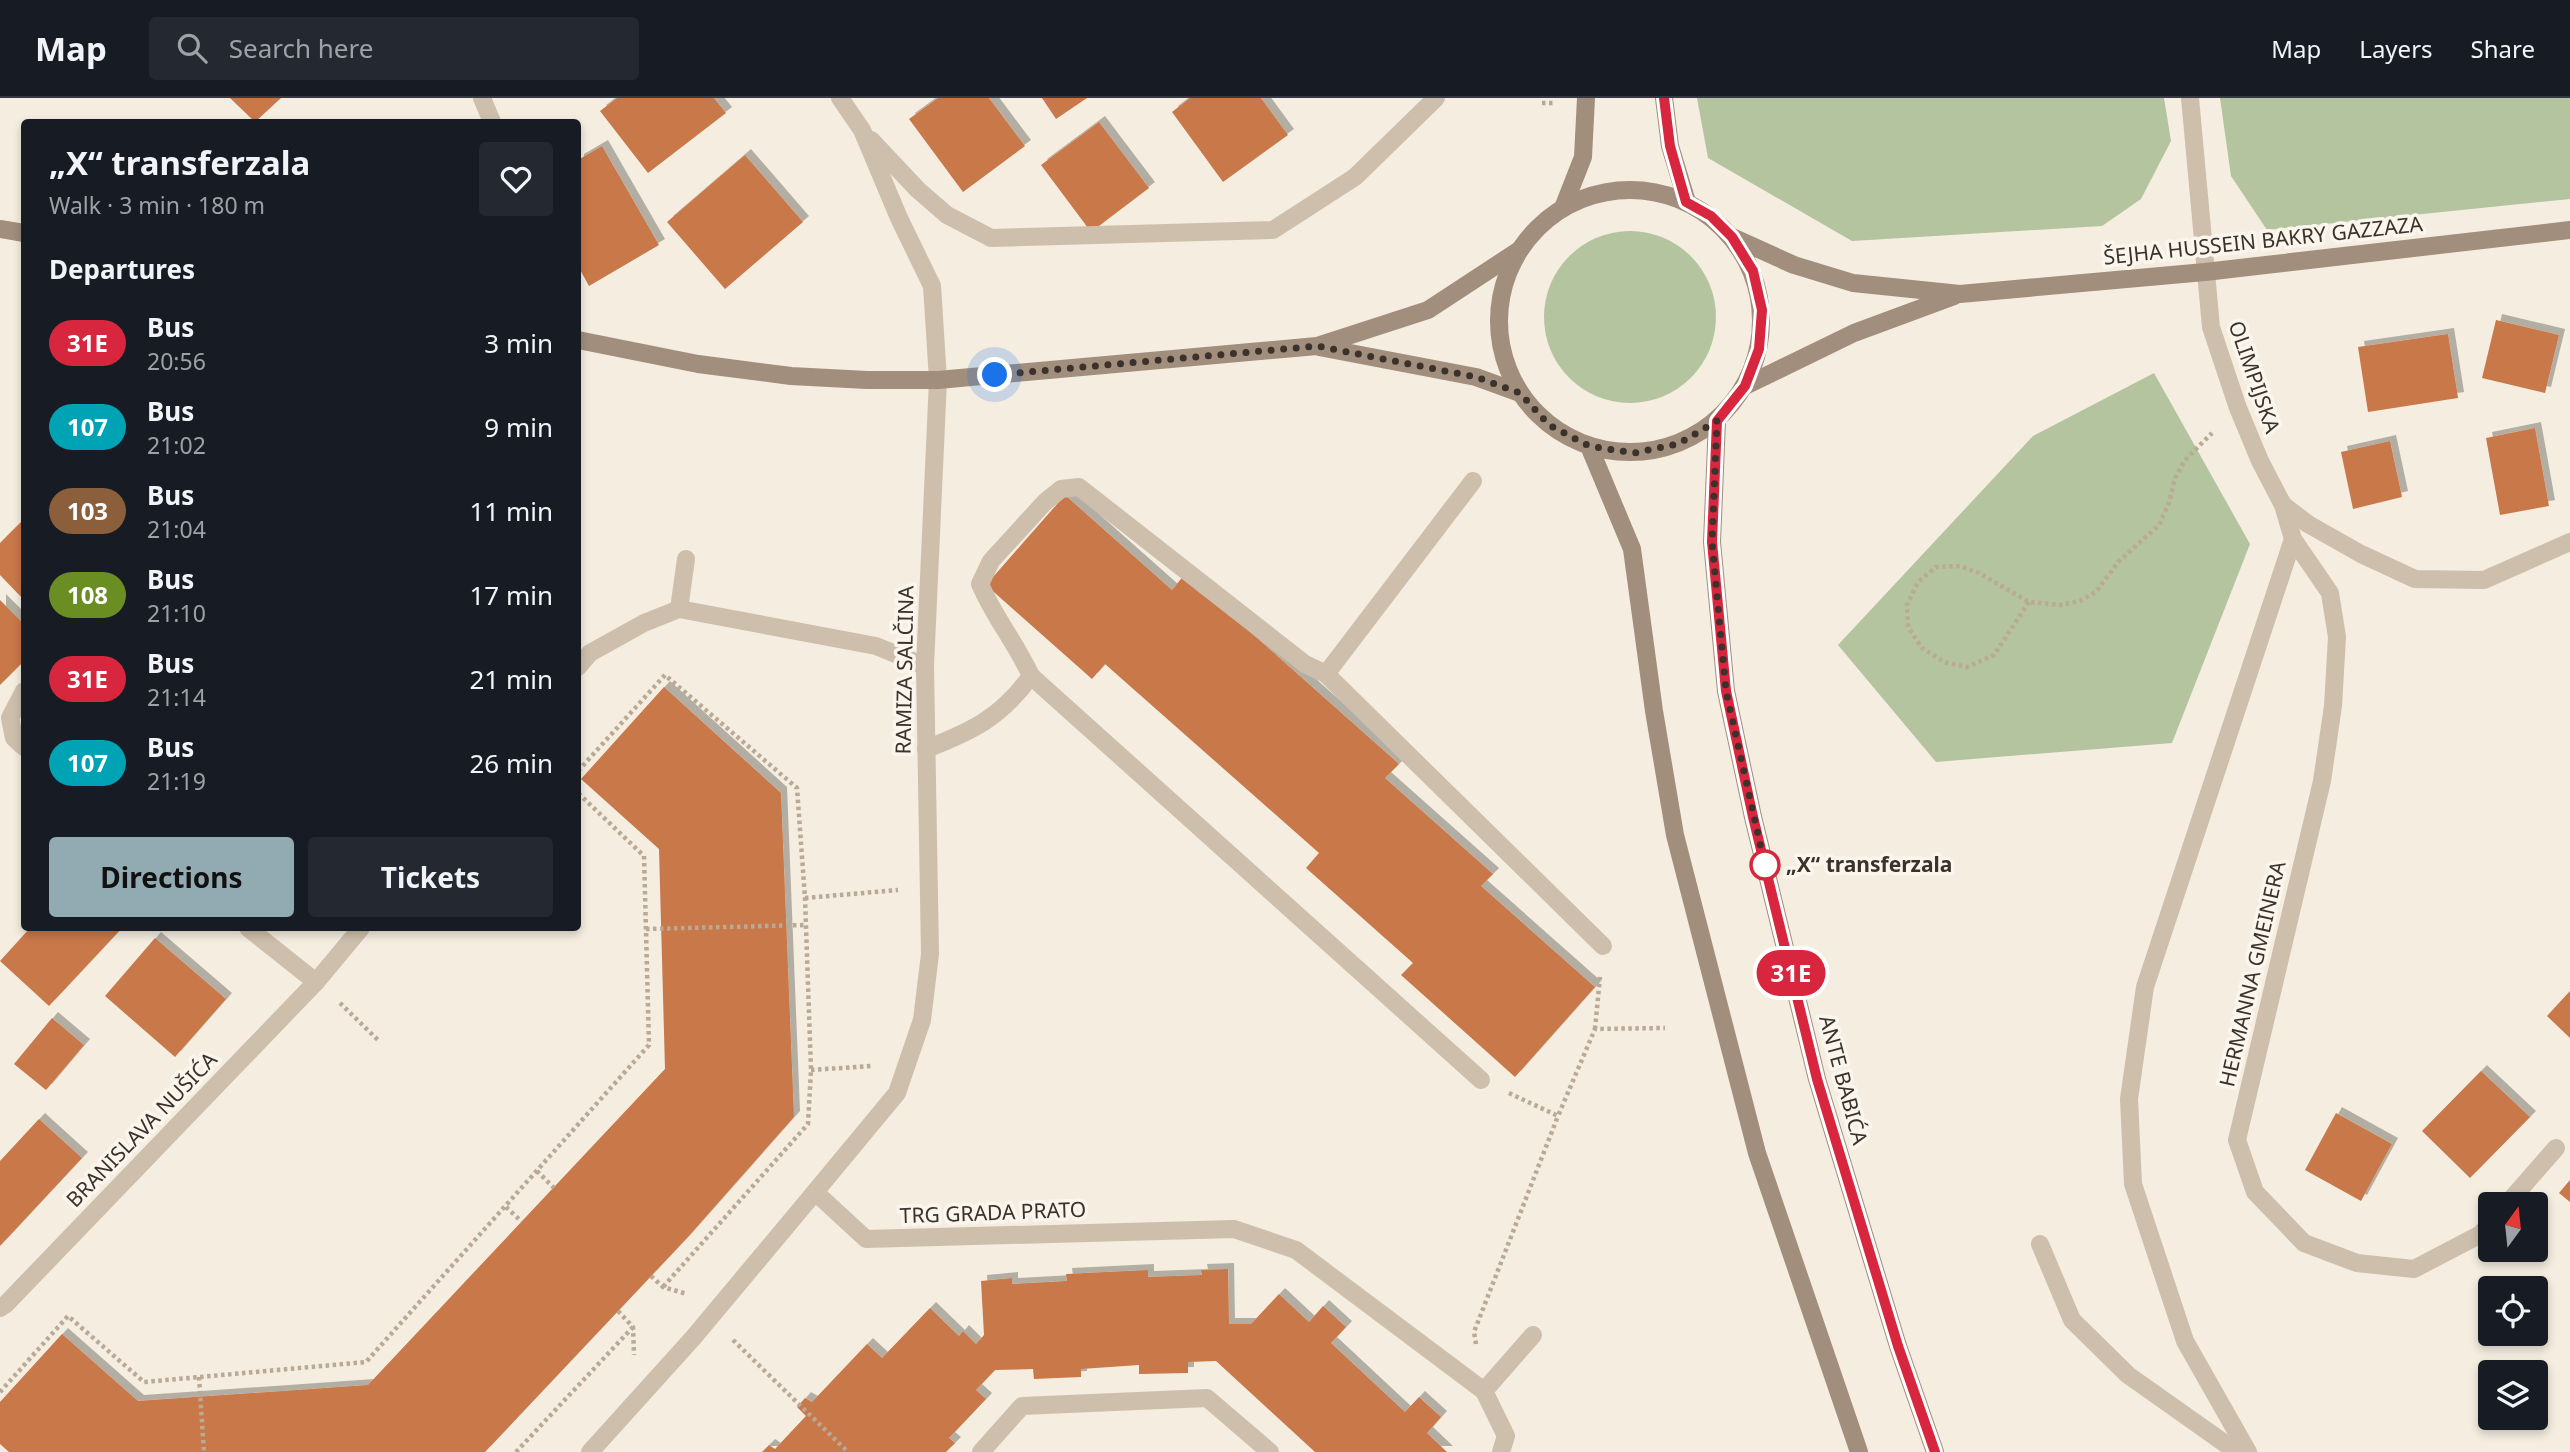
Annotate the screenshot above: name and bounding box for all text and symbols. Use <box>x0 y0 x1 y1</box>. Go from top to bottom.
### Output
search box <box>149 17 639 80</box>
text: Map <box>35 26 107 71</box>
icon: search <box>173 29 211 67</box>
text: Search here <box>229 30 373 66</box>
text: Map <box>2271 32 2321 65</box>
text: Layers <box>2359 32 2433 65</box>
text: Share <box>2471 32 2535 65</box>
text: „X“ transferzala <box>49 140 310 185</box>
button: heart <box>479 142 553 216</box>
text: Walk · 3 min · 180 m <box>49 189 265 221</box>
street label: ŠEJHA HUSSEIN BAKRY GAZZAZA <box>2102 209 2424 271</box>
text: Departures <box>49 251 195 287</box>
text: Bus <box>147 309 194 345</box>
street label: OLIMPIJSKA <box>2223 317 2287 437</box>
text: 3 min <box>484 325 553 361</box>
text: 31E <box>67 326 108 359</box>
text: 20:56 <box>147 345 206 377</box>
your location <box>977 357 1012 392</box>
text: Bus <box>147 393 194 429</box>
text: 9 min <box>484 409 553 445</box>
text: 107 <box>67 410 108 443</box>
text: 21:02 <box>147 429 206 461</box>
text: Bus <box>147 477 194 513</box>
text: 11 min <box>469 493 553 529</box>
text: 103 <box>67 494 108 527</box>
text: 21:04 <box>147 513 206 545</box>
text: Bus <box>147 561 194 597</box>
text: 17 min <box>469 577 553 613</box>
text: 108 <box>67 578 108 611</box>
street label: RAMIZA SALČINA <box>889 585 919 755</box>
text: 21:10 <box>147 597 206 629</box>
text: Bus <box>147 645 194 681</box>
text: 21 min <box>469 661 553 697</box>
text: 31E <box>67 662 108 695</box>
text: 21:14 <box>147 681 206 713</box>
text: Bus <box>147 729 194 765</box>
text: 26 min <box>469 745 553 781</box>
text: 107 <box>67 746 108 779</box>
text: 21:19 <box>147 765 206 797</box>
button: Directions <box>49 837 294 917</box>
button: Tickets <box>308 837 553 917</box>
marker: „X“ transferzala <box>1750 850 1780 880</box>
place label: „X“ transferzala <box>1786 850 1952 878</box>
street label: HERMANNA GMEINERA <box>2212 858 2292 1089</box>
line badge: 31E <box>1751 950 1831 996</box>
text: 31E <box>1771 956 1811 989</box>
street label: ANTE BABIĆA <box>1813 1012 1875 1148</box>
street label: BRANISLAVA NUŠIĆA <box>60 1045 223 1213</box>
north arrow <box>2478 1192 2548 1262</box>
map controls <box>2478 1192 2548 1430</box>
street label: TRG GRADA PRATO <box>899 1195 1087 1229</box>
button: locate <box>2478 1276 2548 1346</box>
button: layers <box>2478 1360 2548 1430</box>

